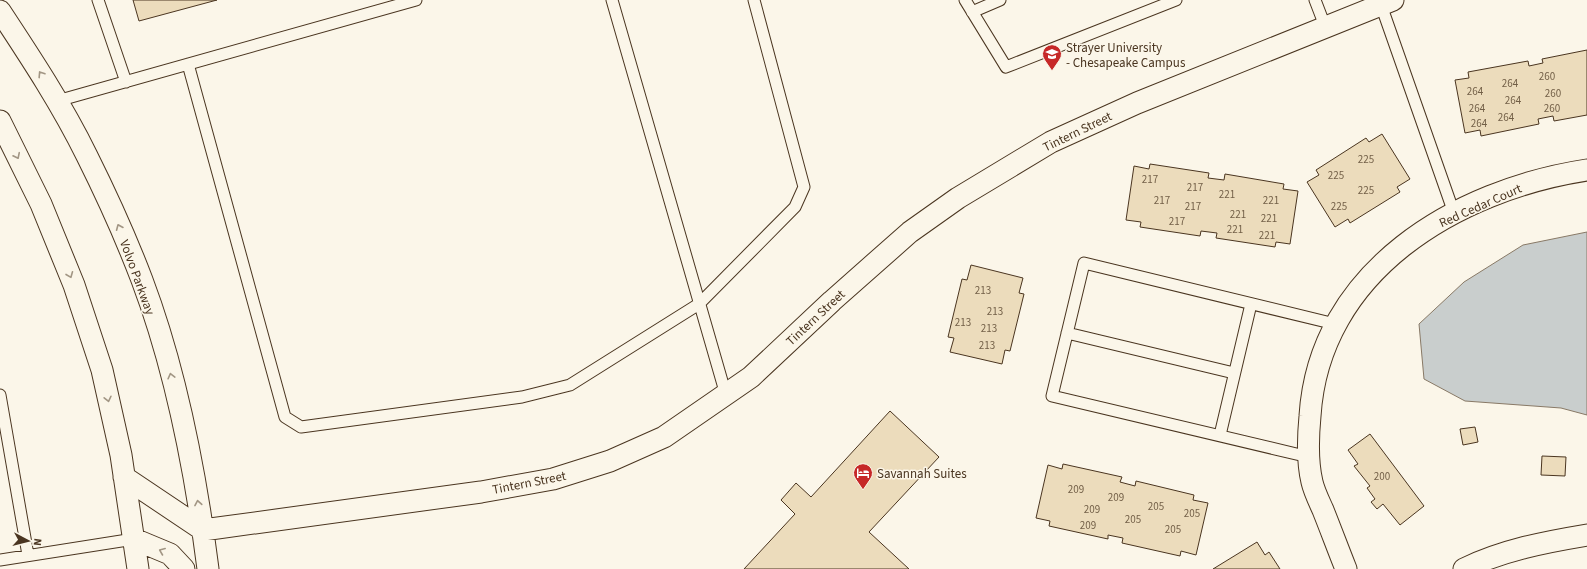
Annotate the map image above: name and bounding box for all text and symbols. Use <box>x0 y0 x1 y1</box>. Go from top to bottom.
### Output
place label: Strayer University - Chesapeake Campus <box>1066 39 1186 72</box>
school or university icon: Strayer University - Chesapeake Campus <box>1041 43 1063 71</box>
house number: 260 <box>1539 69 1555 84</box>
one-way arrow <box>39 71 46 78</box>
house number: 264 <box>1502 76 1519 91</box>
house number: 264 <box>1467 84 1484 99</box>
house number: 260 <box>1545 86 1561 101</box>
house number: 264 <box>1505 93 1522 108</box>
house number: 264 <box>1469 101 1486 116</box>
house number: 260 <box>1544 101 1560 116</box>
street label: Tintern Street <box>1040 107 1116 156</box>
house number: 264 <box>1498 110 1515 125</box>
house number: 264 <box>1471 116 1488 131</box>
one-way arrow <box>13 152 20 159</box>
house number: 225 <box>1358 152 1374 167</box>
house number: 225 <box>1328 168 1344 183</box>
house number: 217 <box>1142 172 1158 187</box>
street label: Red Cedar Court <box>1436 179 1525 232</box>
house number: 217 <box>1187 180 1203 195</box>
house number: 225 <box>1358 183 1374 198</box>
house number: 221 <box>1219 187 1235 202</box>
house number: 217 <box>1154 193 1170 208</box>
house number: 221 <box>1263 193 1279 208</box>
house number: 217 <box>1185 199 1201 214</box>
house number: 225 <box>1331 199 1347 214</box>
house number: 221 <box>1230 207 1246 222</box>
house number: 221 <box>1261 211 1277 226</box>
house number: 217 <box>1169 214 1185 229</box>
house number: 221 <box>1227 222 1243 237</box>
one-way arrow <box>116 223 124 231</box>
house number: 221 <box>1259 228 1275 243</box>
street label: Volvo Parkway <box>115 237 159 317</box>
one-way arrow <box>65 272 73 279</box>
house number: 213 <box>975 283 991 298</box>
street label: Tintern Street <box>782 285 850 350</box>
house number: 213 <box>987 304 1003 319</box>
house number: 213 <box>955 315 971 330</box>
house number: 213 <box>981 321 997 336</box>
house number: 213 <box>979 338 995 353</box>
one-way arrow <box>167 372 175 379</box>
one-way arrow <box>104 396 112 402</box>
hotel icon: Savannah Suites <box>852 462 874 490</box>
place label: Savannah Suites <box>877 465 967 483</box>
street label: Tintern Street <box>491 467 568 499</box>
house number: 200 <box>1374 469 1390 484</box>
house number: 209 <box>1068 482 1084 497</box>
house number: 209 <box>1108 490 1124 505</box>
house number: 205 <box>1148 499 1164 514</box>
one-way arrow <box>195 500 203 506</box>
house number: 209 <box>1084 502 1100 517</box>
house number: 205 <box>1184 506 1200 521</box>
house number: 205 <box>1125 512 1141 527</box>
house number: 209 <box>1080 518 1096 533</box>
north arrow <box>8 521 48 561</box>
house number: 205 <box>1165 522 1181 537</box>
text: N <box>30 538 45 547</box>
one-way arrow <box>158 547 165 555</box>

